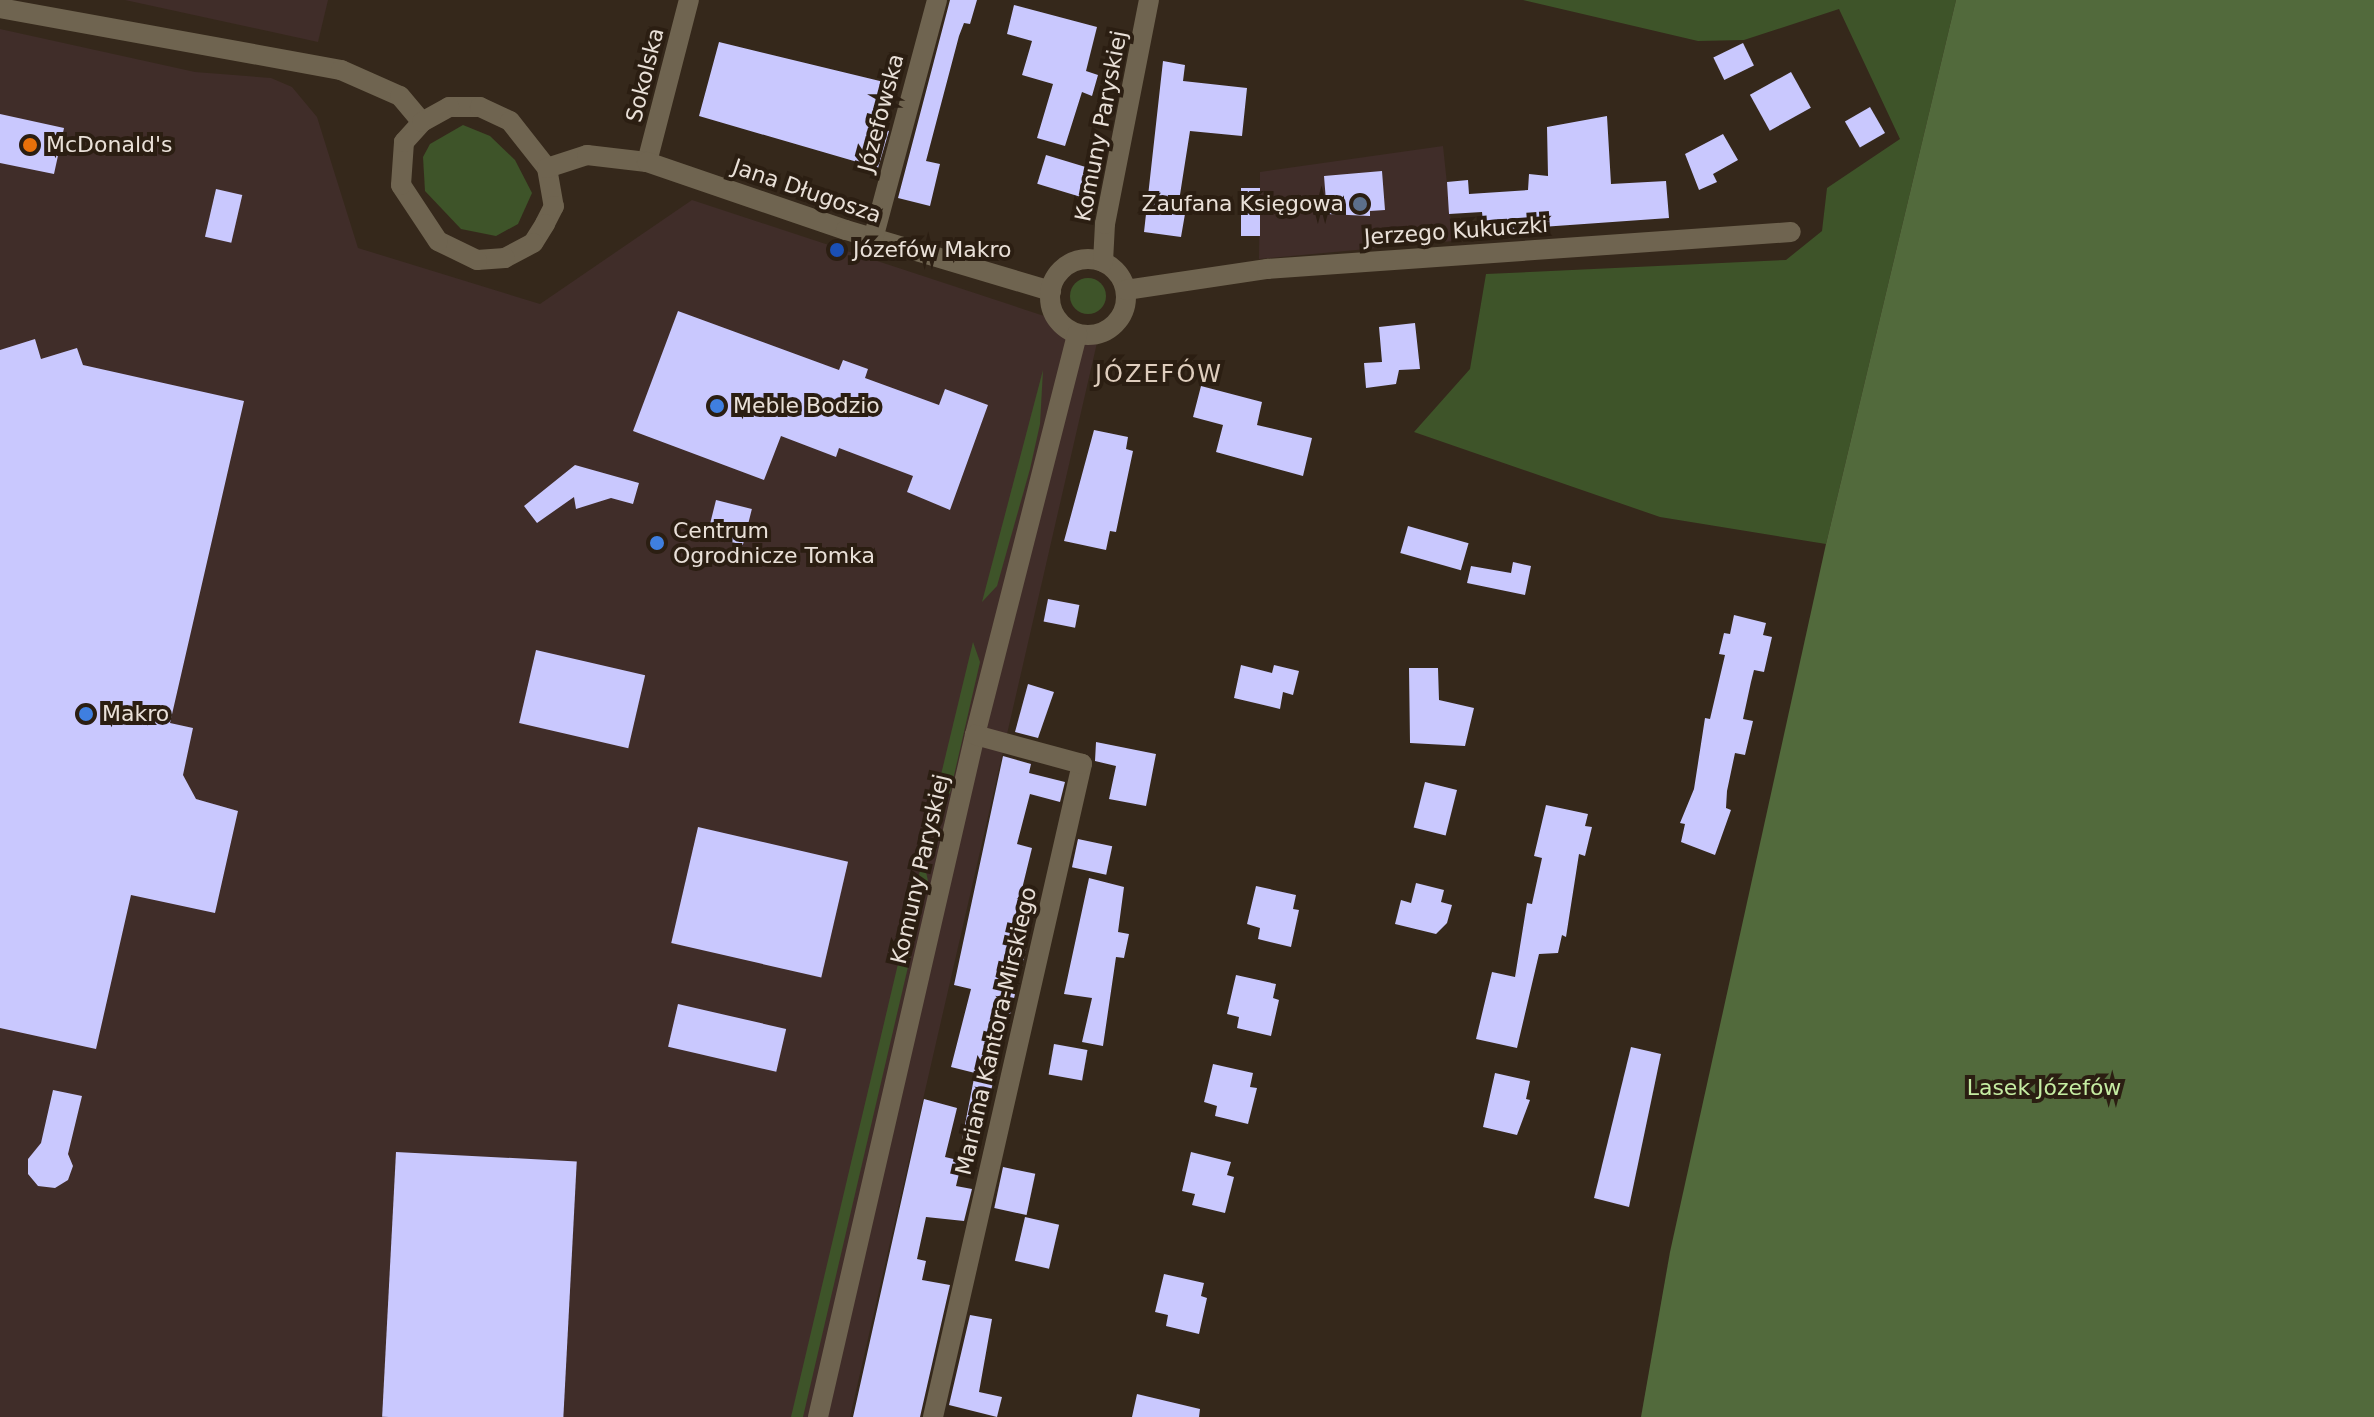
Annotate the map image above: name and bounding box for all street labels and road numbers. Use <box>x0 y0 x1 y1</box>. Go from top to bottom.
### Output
street label: Sokolska <box>621 25 669 125</box>
street label: Komuny Paryskiej <box>1070 28 1132 224</box>
street label: Józefowska <box>853 51 909 175</box>
street label: Jana Długosza <box>729 153 885 229</box>
street label: Jerzego Kukuczki <box>1363 211 1549 251</box>
street label: Komuny Paryskiej <box>885 772 955 966</box>
street label: Mariana Kantora-Mirskiego <box>950 884 1042 1178</box>

